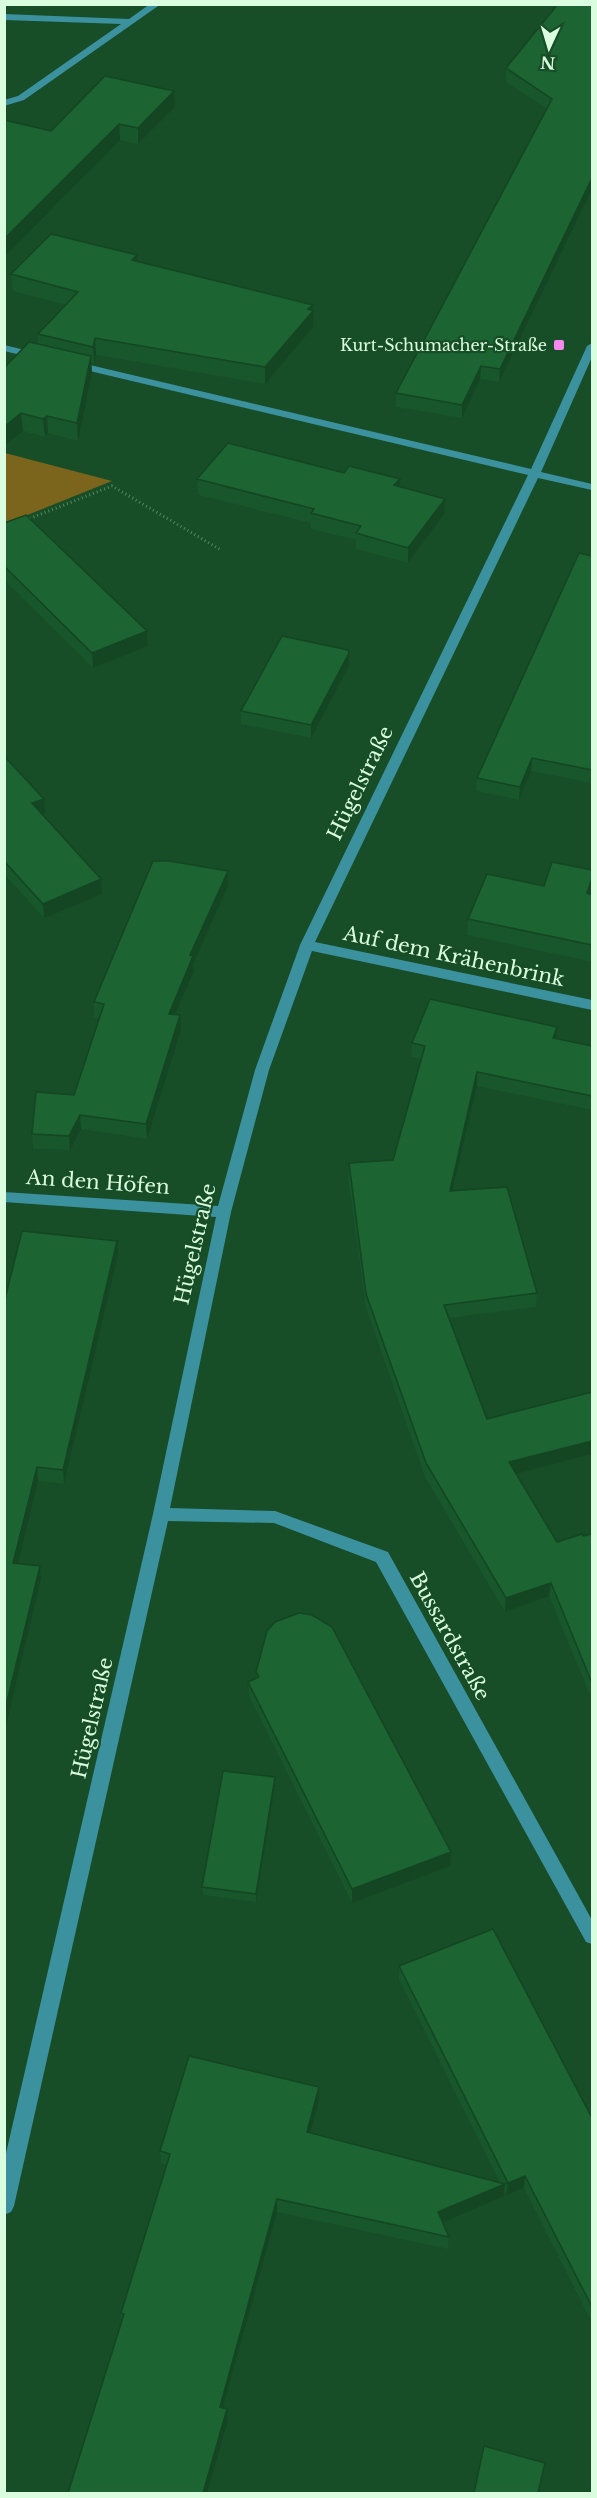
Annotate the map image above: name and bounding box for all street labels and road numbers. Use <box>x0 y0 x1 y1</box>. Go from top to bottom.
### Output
street label: Hügelstraße <box>322 722 398 844</box>
street label: Auf dem Krähenbrink <box>340 921 567 991</box>
street label: An den Höfen <box>24 1165 171 1199</box>
street label: Hügelstraße <box>169 1181 221 1307</box>
street label: Bussardstraße <box>405 1568 495 1704</box>
street label: Hügelstraße <box>66 1655 118 1781</box>

